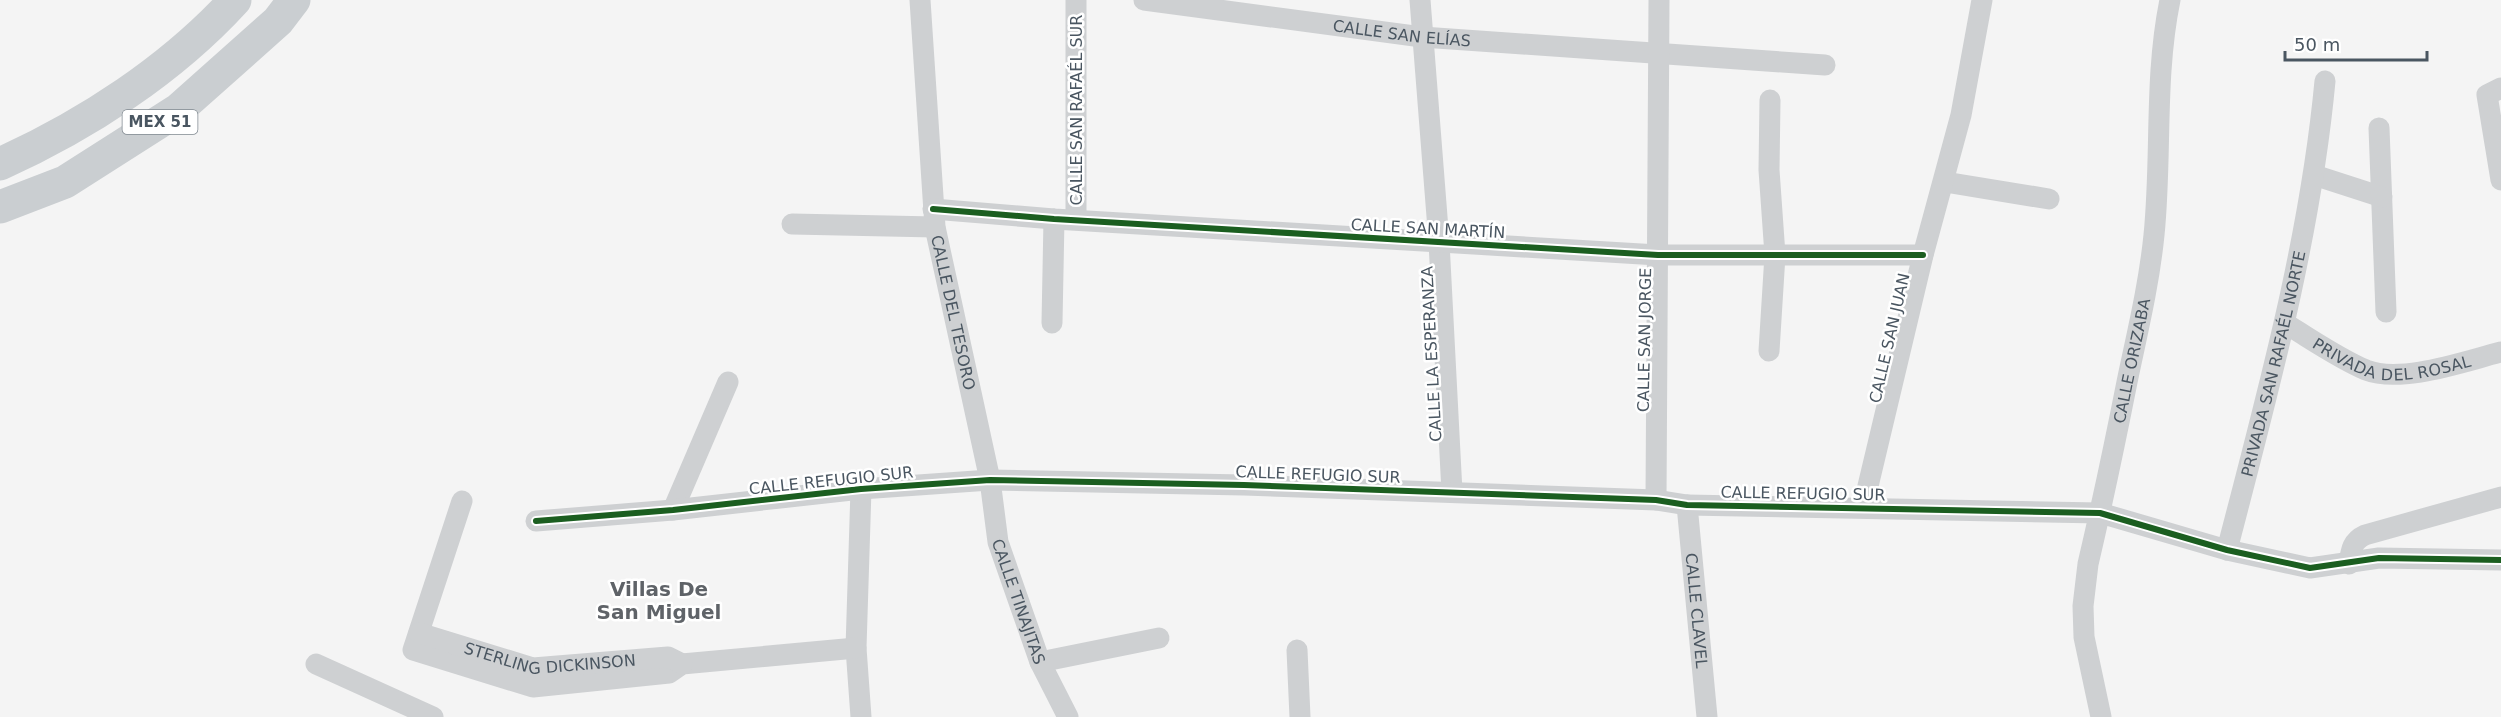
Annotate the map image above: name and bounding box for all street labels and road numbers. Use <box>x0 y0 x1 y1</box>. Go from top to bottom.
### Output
street label: CALLE SAN RAFAÉL SUR <box>1067 15 1086 205</box>
street label: CALLE SAN ELÍAS <box>1332 16 1471 50</box>
road number: MEX 51 <box>122 110 198 134</box>
street label: CALLE SAN MARTÍN <box>1350 215 1506 242</box>
street label: CALLE DEL TESORO <box>927 233 979 392</box>
street label: PRIVADA SAN RAFAÉL NORTE <box>2237 249 2309 479</box>
street label: CALLE LA ESPERANZA <box>1417 266 1446 442</box>
street label: CALLE SAN JORGE <box>1634 268 1655 412</box>
street label: CALLE SAN JUAN <box>1865 271 1914 405</box>
street label: CALLE ORIZABA <box>2110 297 2154 425</box>
street label: PRIVADA DEL ROSAL <box>2309 334 2473 385</box>
street label: CALLE REFUGIO SUR <box>748 462 914 499</box>
street label: CALLE REFUGIO SUR <box>1235 462 1401 487</box>
street label: CALLE REFUGIO SUR <box>1720 483 1886 504</box>
street label: CALLE TINAJITAS <box>988 536 1049 667</box>
street label: CALLE CLAVEL <box>1682 552 1711 669</box>
street label: STERLING DICKINSON <box>462 638 636 678</box>

